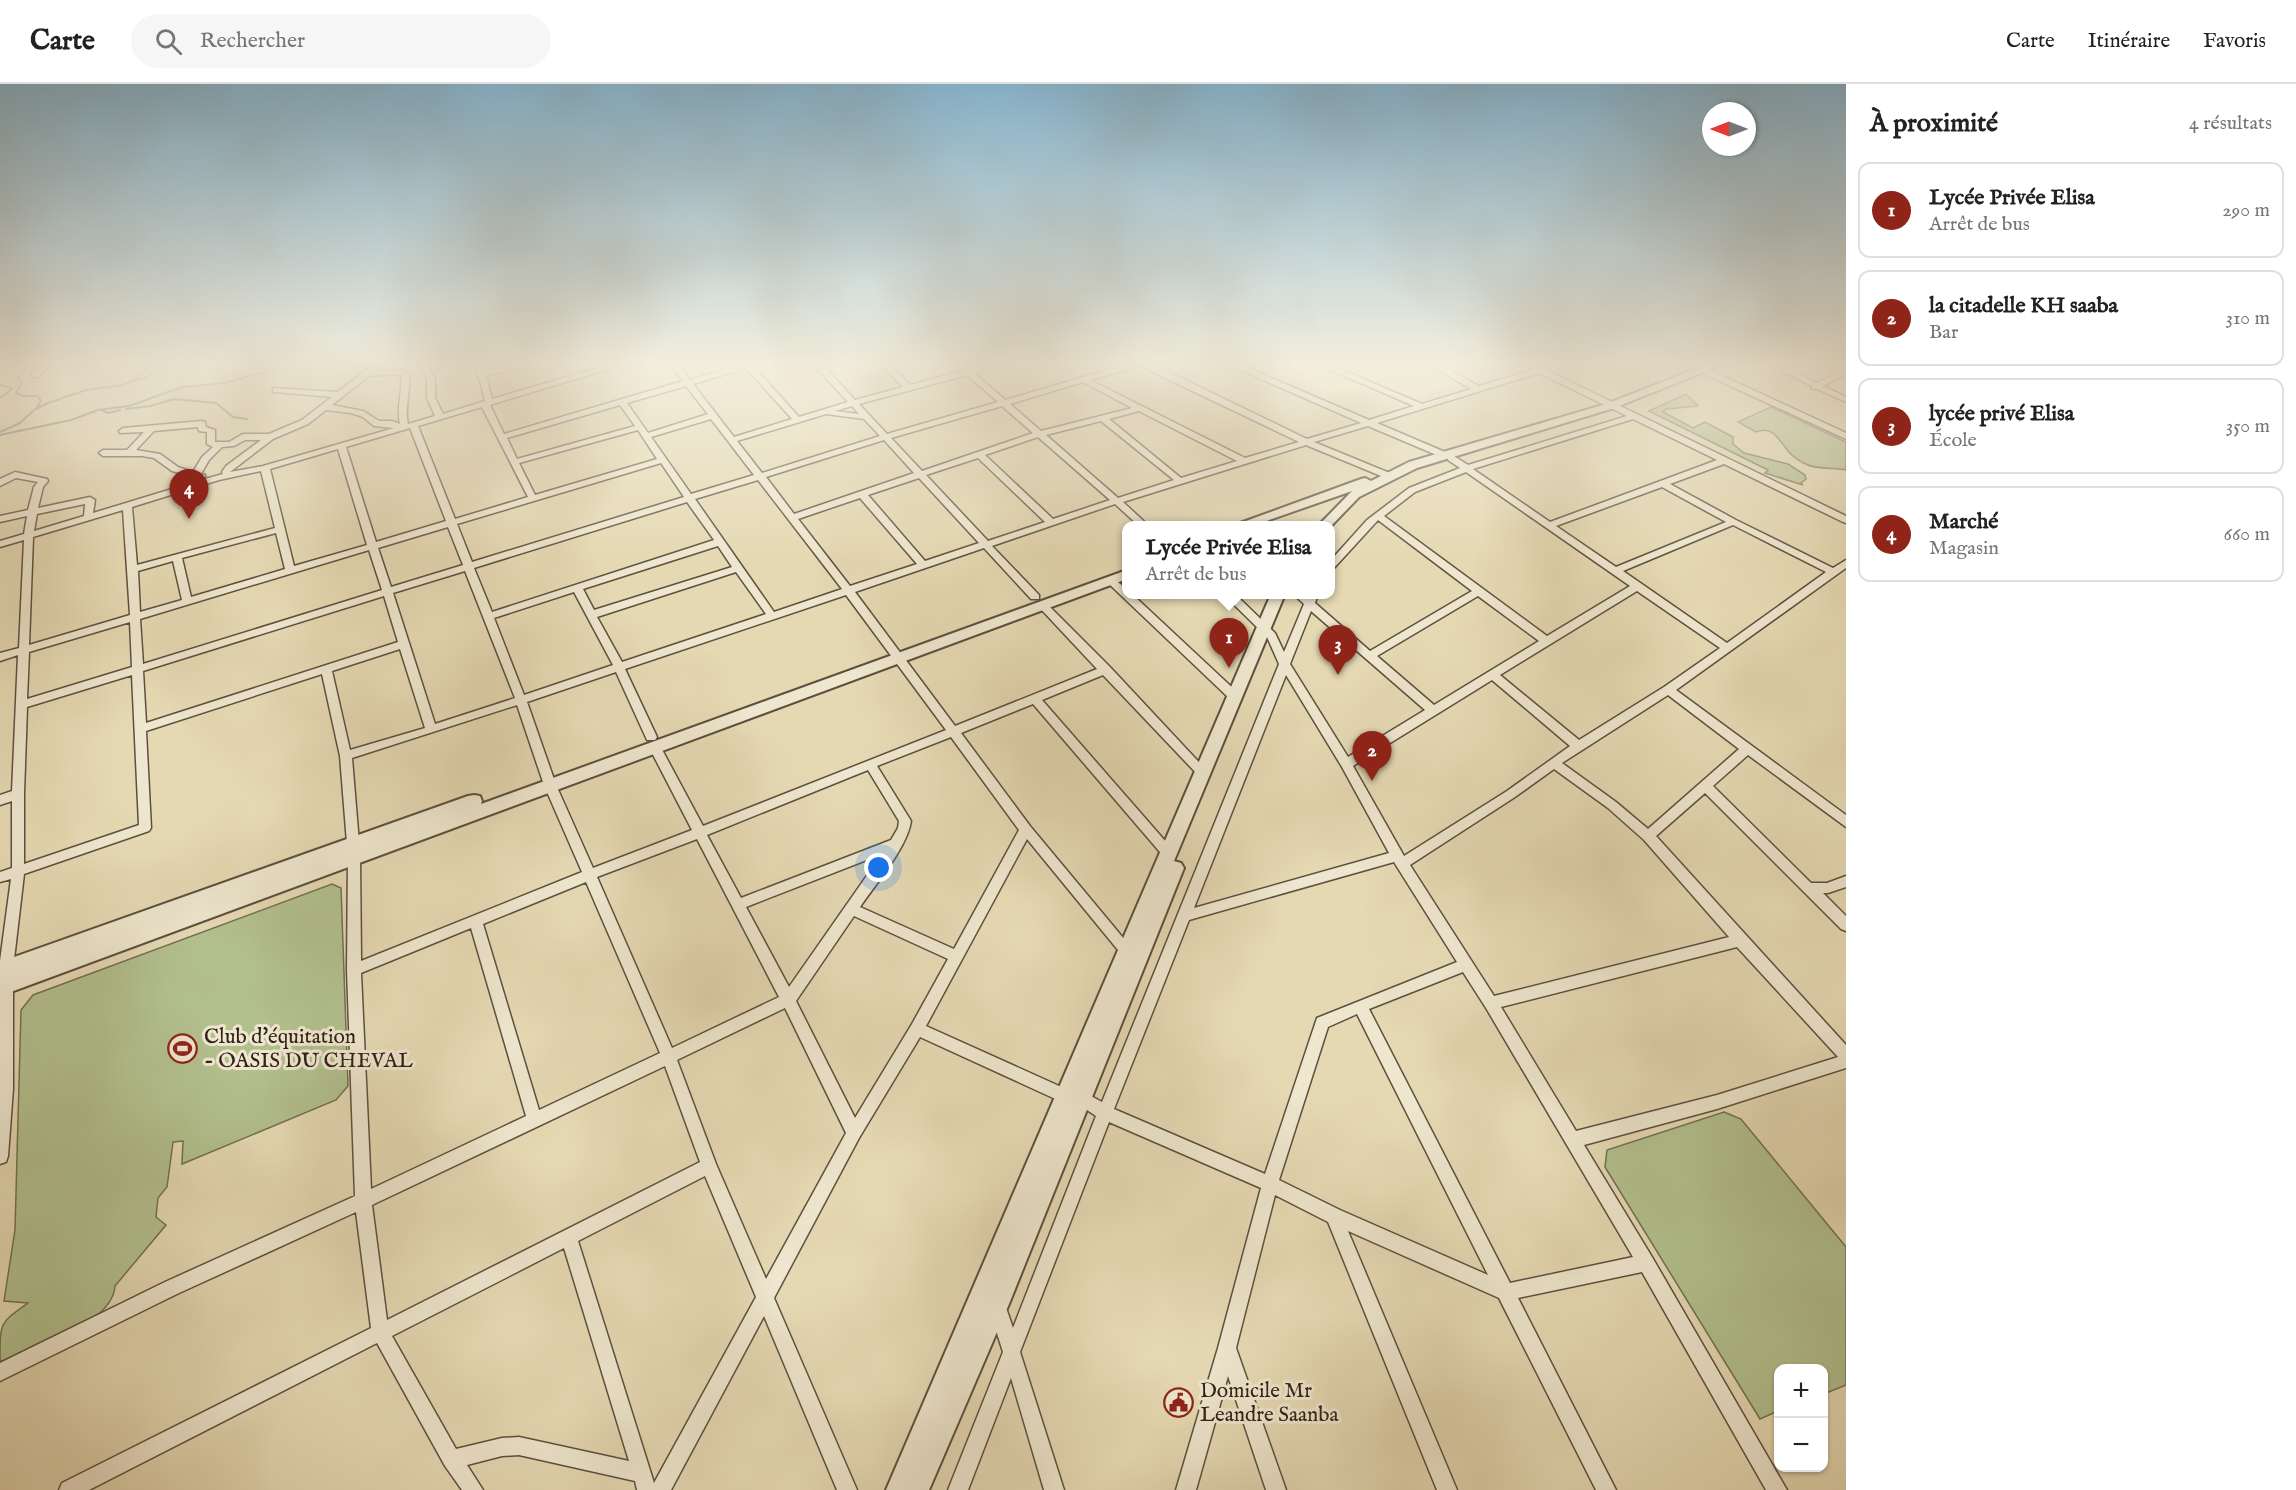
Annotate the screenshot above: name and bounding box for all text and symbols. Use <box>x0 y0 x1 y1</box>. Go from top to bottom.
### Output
search box <box>131 14 551 68</box>
text: Carte <box>30 24 95 59</box>
icon: search <box>152 25 185 58</box>
text: Rechercher <box>200 27 305 55</box>
text: Carte <box>2006 28 2055 55</box>
text: Itinéraire <box>2088 28 2170 55</box>
text: Favoris <box>2203 28 2266 55</box>
north arrow <box>1702 102 1756 156</box>
text: À proximité <box>1870 107 1998 140</box>
text: 4 résultats <box>2189 111 2272 136</box>
text: Lycée Privée Elisa <box>1929 184 2095 212</box>
text: 1 <box>1888 198 1895 223</box>
text: 290 m <box>2222 198 2270 223</box>
text: Arrêt de bus <box>1929 212 2030 237</box>
text: la citadelle KH saaba <box>1929 292 2118 320</box>
text: 2 <box>1887 306 1896 331</box>
text: 310 m <box>2226 306 2270 331</box>
text: Bar <box>1929 320 1958 345</box>
text: lycée privé Elisa <box>1929 400 2074 428</box>
text: 3 <box>1888 414 1895 439</box>
text: 350 m <box>2226 414 2270 439</box>
text: École <box>1929 428 1977 453</box>
pin: 4 <box>170 470 208 519</box>
text: Marché <box>1929 508 1998 536</box>
popup <box>1122 521 1335 599</box>
text: 4 <box>1887 522 1896 547</box>
text: 660 m <box>2223 522 2270 547</box>
text: Lycée Privée Elisa <box>1146 534 1311 562</box>
text: Magasin <box>1929 536 1999 561</box>
text: Arrêt de bus <box>1146 562 1246 587</box>
pin: 1 <box>1210 618 1248 668</box>
pin: 3 <box>1318 626 1358 675</box>
pin: 2 <box>1352 732 1392 781</box>
your location <box>864 853 893 882</box>
place label: Club d'équitation - OASIS DU CHEVAL <box>204 1024 413 1075</box>
sports icon: Club d'équitation - OASIS DU CHEVAL <box>167 1032 199 1064</box>
map controls <box>1774 1364 1828 1472</box>
button: + <box>1774 1364 1828 1418</box>
place label: Domicile Mr Leandre Saanba <box>1200 1378 1339 1429</box>
public building icon: Domicile Mr Leandre Saanba <box>1163 1386 1195 1418</box>
button: − <box>1774 1418 1828 1472</box>

